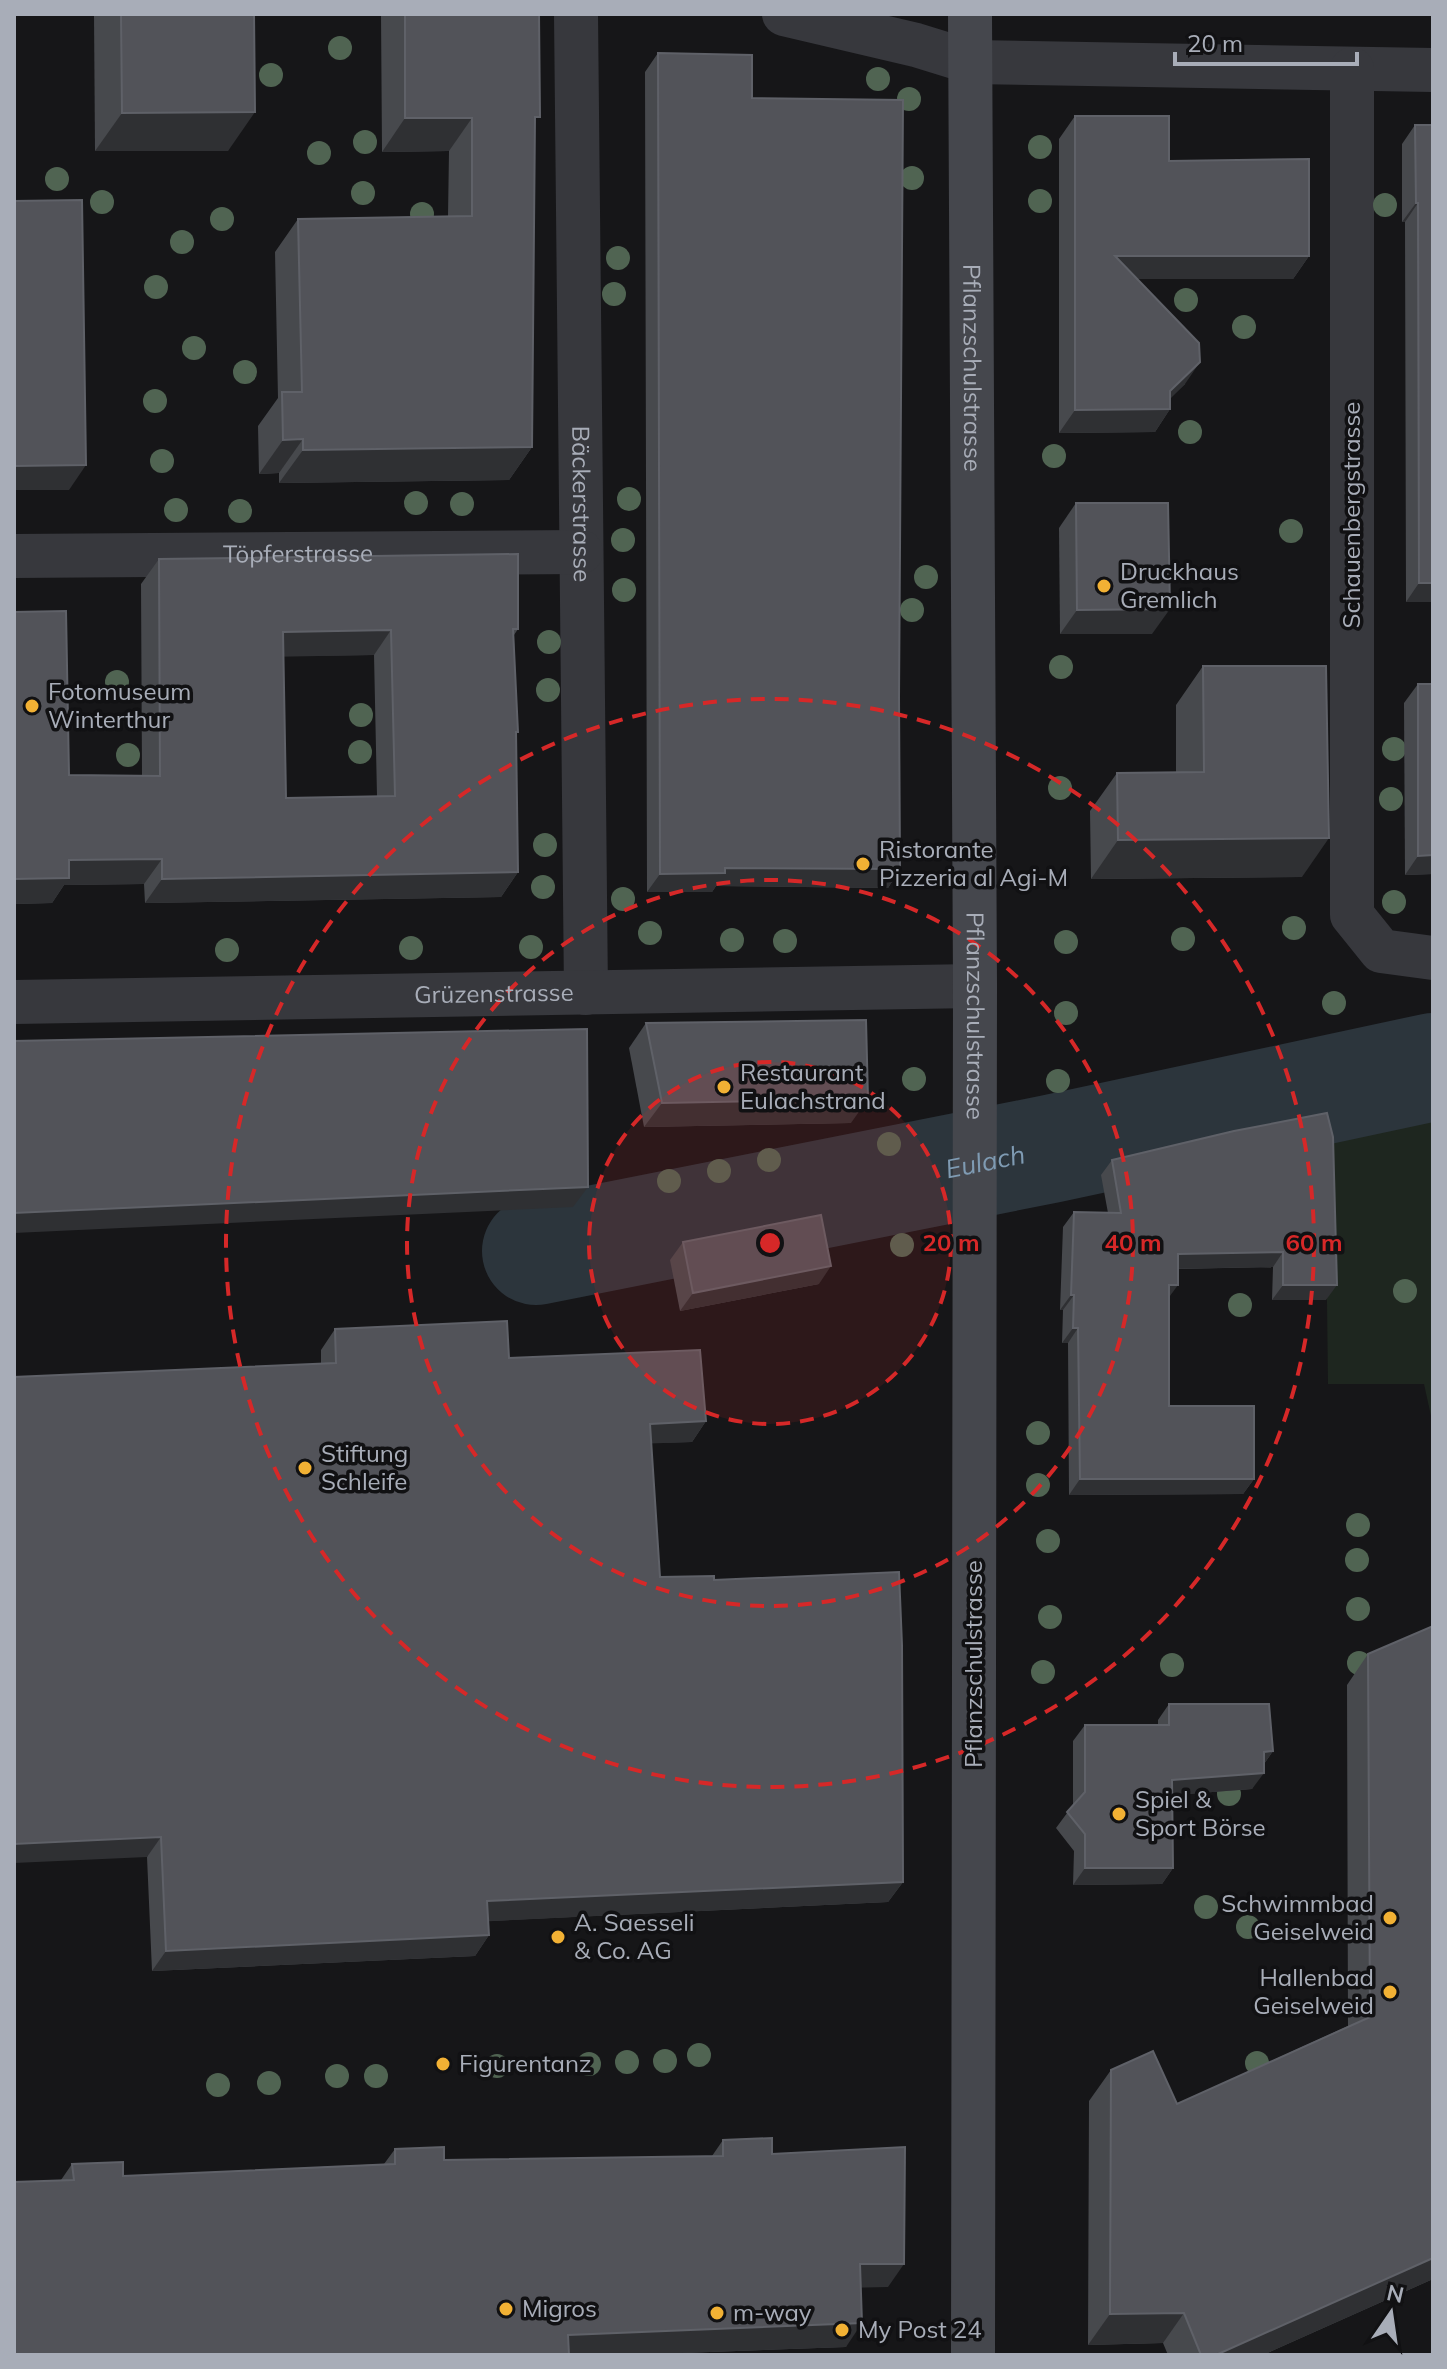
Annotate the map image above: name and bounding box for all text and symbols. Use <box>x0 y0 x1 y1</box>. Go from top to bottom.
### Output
scale bar <box>1175 16 1357 66</box>
text: 20 m <box>1187 28 1243 58</box>
street label: Pflanzschulstrasse <box>957 264 988 472</box>
street label: Schauenbergstrasse <box>1336 402 1366 628</box>
street label: Bäckerstrasse <box>566 426 598 582</box>
street label: Töpferstrasse <box>223 537 373 569</box>
place label: Druckhaus Gremlich <box>1120 556 1239 614</box>
marker: Druckhaus Gremlich <box>1095 577 1113 595</box>
place label: Fotomuseum Winterthur <box>48 676 191 734</box>
marker: Fotomuseum Winterthur <box>23 697 41 715</box>
place label: Ristorante Pizzeria al Agi-M <box>879 834 1068 892</box>
marker: Ristorante Pizzeria al Agi-M <box>854 855 872 873</box>
street label: Pflanzschulstrasse <box>961 912 991 1120</box>
street label: Grüzenstrasse <box>414 977 574 1009</box>
place label: Restaurant Eulachstrand <box>740 1057 886 1115</box>
marker: Restaurant Eulachstrand <box>715 1078 733 1096</box>
water label: Eulach <box>943 1137 1028 1185</box>
text: 20 m <box>923 1227 979 1257</box>
text: 40 m <box>1105 1227 1161 1257</box>
text: 60 m <box>1286 1227 1342 1257</box>
centre of rings <box>756 1229 784 1257</box>
place label: Stiftung Schleife <box>321 1438 408 1496</box>
marker: Stiftung Schleife <box>296 1459 314 1477</box>
street label: Pflanzschulstrasse <box>958 1560 988 1768</box>
place label: Spiel & Sport Börse <box>1135 1784 1266 1842</box>
marker: Spiel & Sport Börse <box>1110 1805 1128 1823</box>
place label: Schwimmbad Geiselweid <box>1221 1888 1374 1946</box>
place label: A. Saesseli & Co. AG <box>574 1907 695 1965</box>
marker: Schwimmbad Geiselweid <box>1381 1909 1399 1927</box>
marker: A. Saesseli & Co. AG <box>549 1928 567 1946</box>
place label: Hallenbad Geiselweid <box>1253 1962 1374 2020</box>
marker: Hallenbad Geiselweid <box>1381 1983 1399 2001</box>
place label: Figurentanz <box>459 2048 592 2078</box>
marker: Figurentanz <box>434 2055 452 2073</box>
north arrow <box>1351 2273 1431 2353</box>
text: N <box>1384 2278 1407 2309</box>
place label: Migros <box>522 2293 597 2323</box>
place label: m-way <box>733 2297 812 2327</box>
marker: Migros <box>497 2300 515 2318</box>
marker: m-way <box>708 2304 726 2322</box>
place label: My Post 24 <box>858 2314 982 2344</box>
marker: My Post 24 <box>833 2321 851 2339</box>

